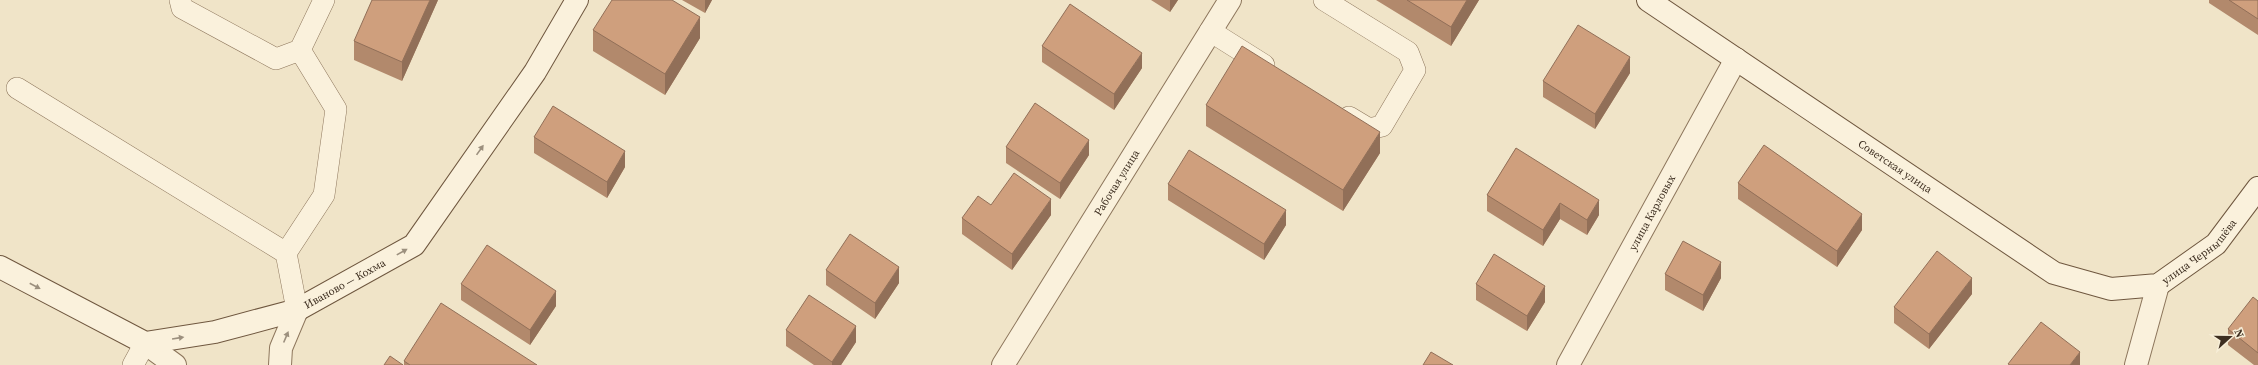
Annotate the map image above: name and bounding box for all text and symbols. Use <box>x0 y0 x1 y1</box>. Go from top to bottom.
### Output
street label: Советская улица <box>1855 136 1936 197</box>
one-way arrow <box>476 145 484 156</box>
street label: Рабочая улица <box>1090 146 1143 218</box>
street label: улица Карловых <box>1625 172 1679 253</box>
street label: улица Чернышёва <box>2159 216 2240 288</box>
one-way arrow <box>396 249 408 255</box>
street label: Иваново — Кохма <box>301 255 388 312</box>
one-way arrow <box>29 282 40 289</box>
north arrow <box>2210 317 2250 357</box>
text: N <box>2230 327 2247 340</box>
one-way arrow <box>283 331 289 343</box>
one-way arrow <box>172 335 184 341</box>

